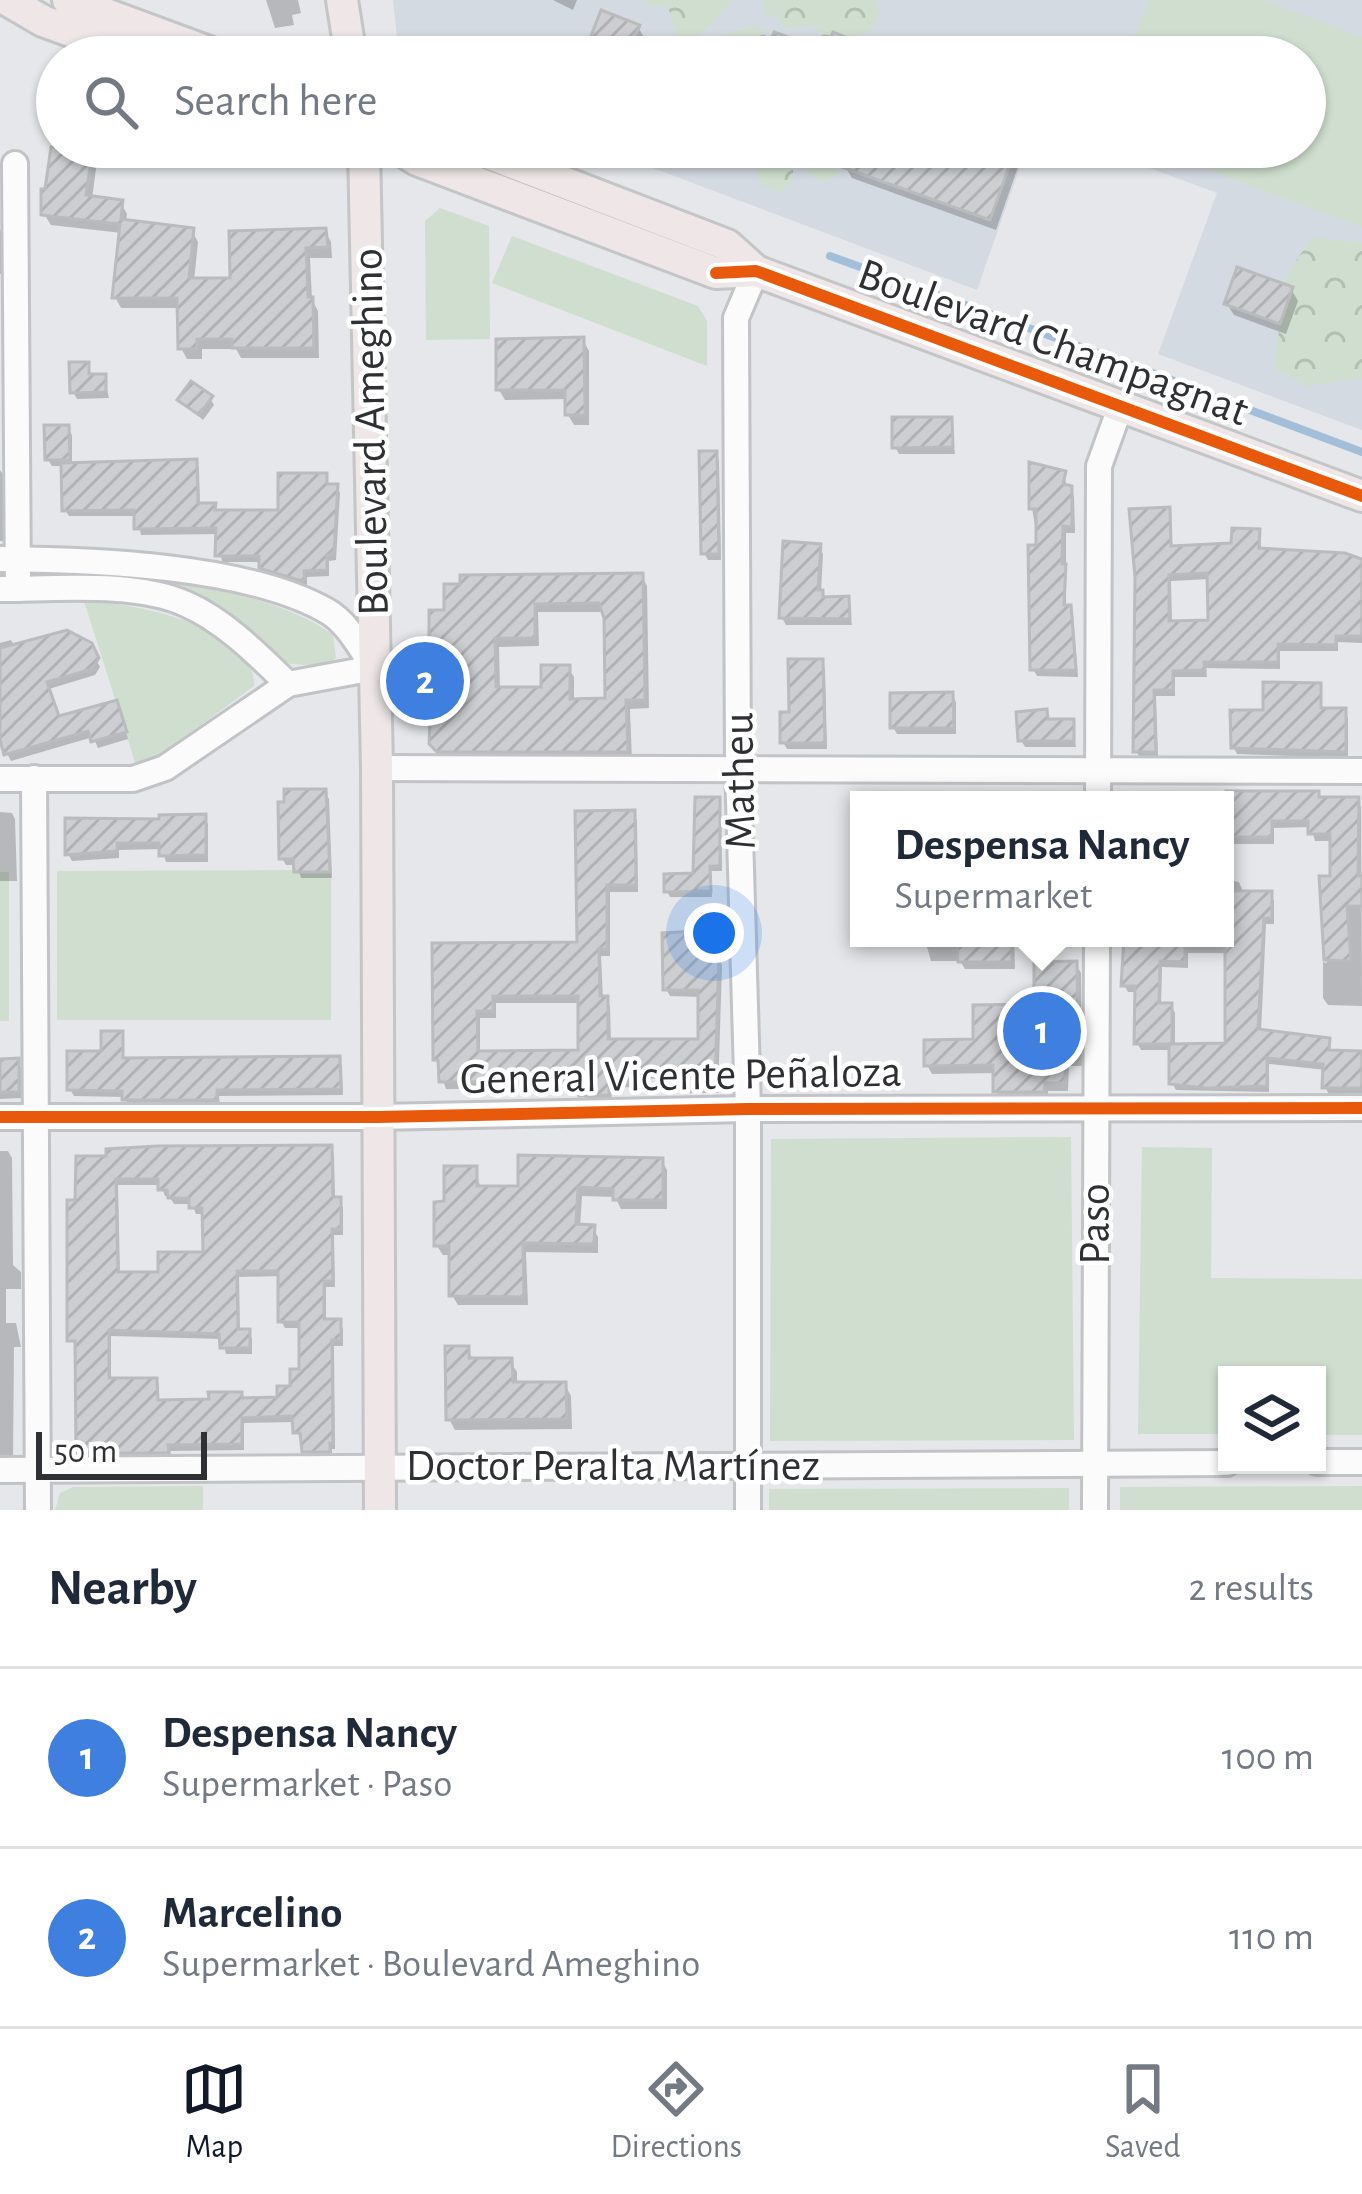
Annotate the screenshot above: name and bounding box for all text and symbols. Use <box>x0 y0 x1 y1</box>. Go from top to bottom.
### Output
search box <box>36 36 1326 168</box>
icon: search <box>78 69 144 135</box>
text: Search here <box>174 79 377 124</box>
street label: Boulevard Ameghino <box>345 248 397 616</box>
street label: Boulevard Champagnat <box>852 251 1254 435</box>
pin: 2 <box>386 636 464 726</box>
street label: Matheu <box>716 712 764 850</box>
popup <box>850 791 1234 947</box>
text: Despensa Nancy <box>894 823 1190 868</box>
text: Supermarket <box>894 877 1092 916</box>
your location <box>684 903 744 963</box>
pin: 1 <box>1003 986 1081 1076</box>
street label: General Vicente Peñaloza <box>460 1050 902 1102</box>
street label: Paso <box>1073 1183 1118 1265</box>
map controls <box>1218 1366 1326 1474</box>
button: layers <box>1218 1366 1326 1474</box>
scale bar <box>36 1426 207 1479</box>
text: 50 m <box>54 1436 117 1469</box>
street label: Doctor Peralta Martínez <box>406 1444 820 1489</box>
text: Nearby <box>48 1563 197 1614</box>
text: 2 results <box>1188 1569 1314 1608</box>
text: Despensa Nancy <box>162 1711 457 1756</box>
text: 1 <box>80 1738 94 1777</box>
text: 100 m <box>1222 1738 1314 1777</box>
text: Supermarket · Paso <box>162 1765 452 1804</box>
text: Marcelino <box>162 1891 342 1936</box>
text: 2 <box>78 1918 96 1957</box>
text: 110 m <box>1229 1918 1314 1957</box>
text: Supermarket · Boulevard Ameghino <box>162 1945 700 1984</box>
tab: Map <box>181 2056 247 2168</box>
tab: Directions <box>610 2056 742 2168</box>
tab: Saved <box>1105 2056 1180 2168</box>

